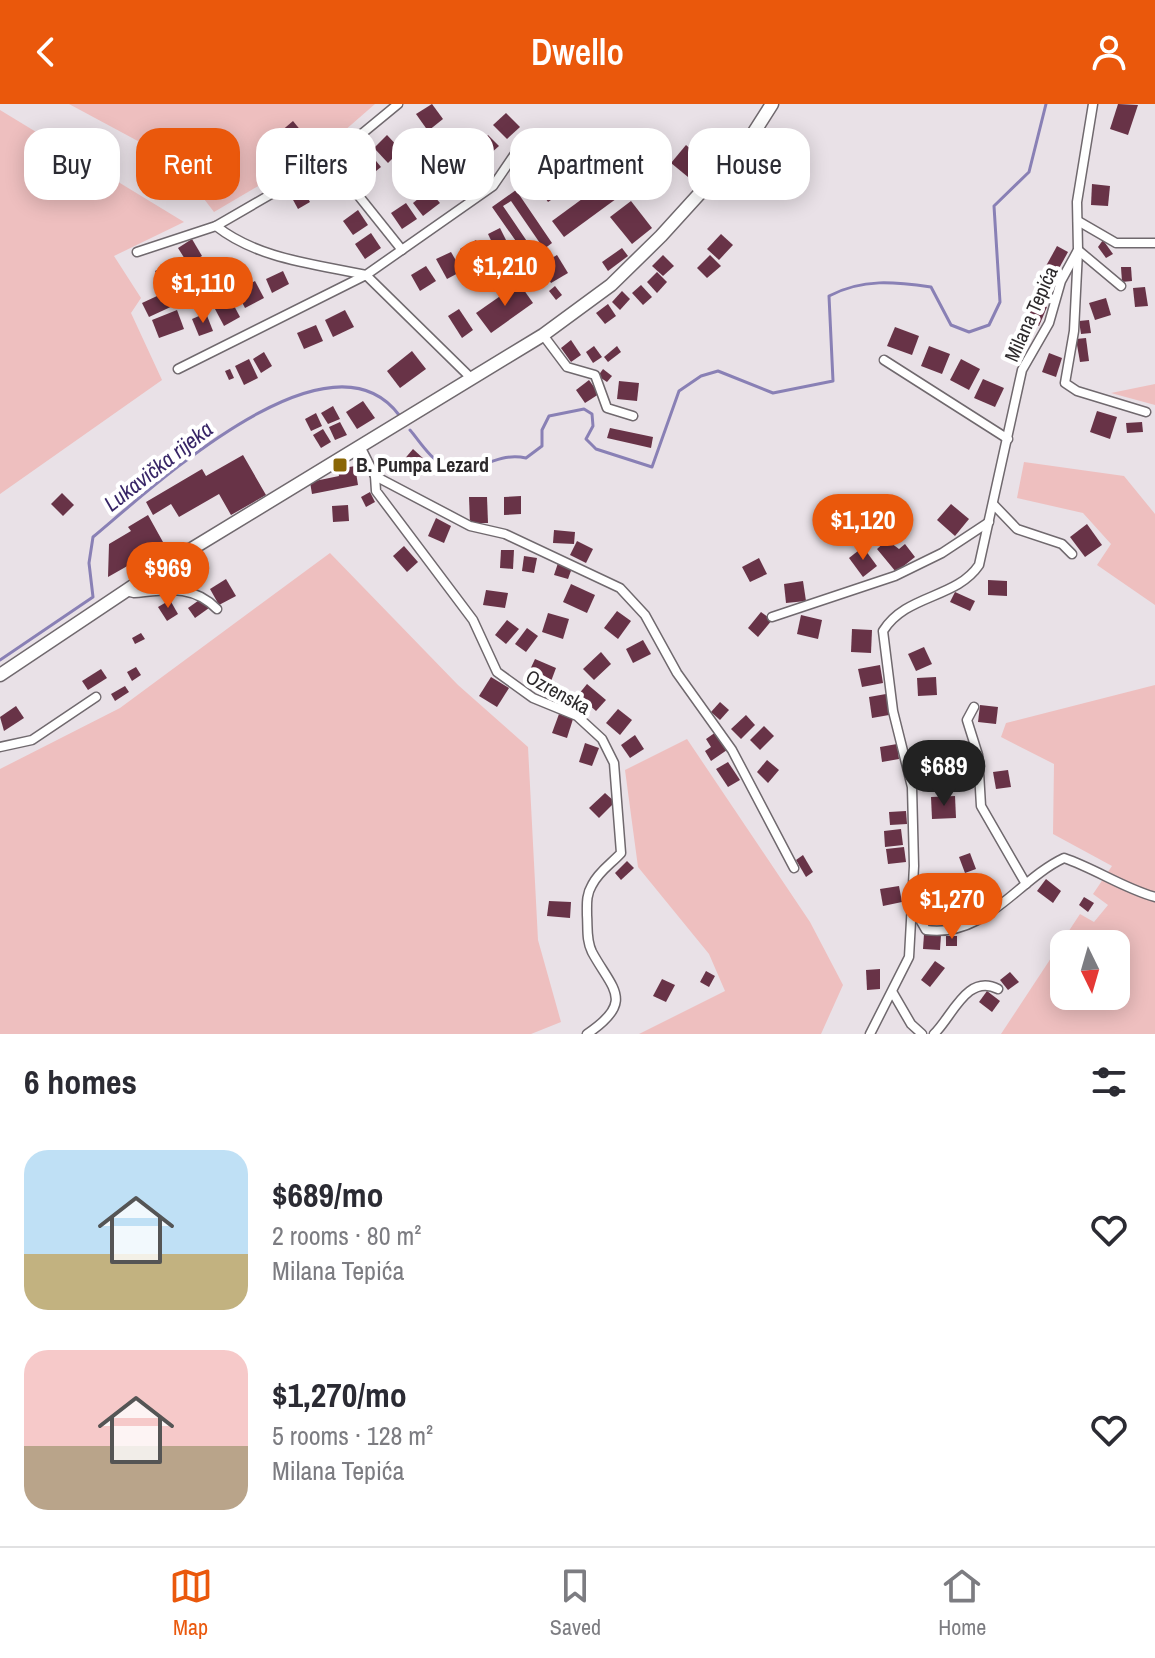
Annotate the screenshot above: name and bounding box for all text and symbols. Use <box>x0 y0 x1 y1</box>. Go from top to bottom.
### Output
text: Dwello <box>531 28 624 76</box>
icon: back <box>24 30 68 74</box>
icon: person <box>1087 30 1131 74</box>
chip: Buy <box>24 128 120 200</box>
chip: Rent <box>136 128 240 200</box>
chip: Filters <box>256 128 376 200</box>
chip: New <box>392 128 494 200</box>
chip: Apartment <box>510 128 672 200</box>
chip: House <box>688 128 810 200</box>
pin: $1,210 <box>440 240 570 308</box>
text: $1,210 <box>472 248 538 283</box>
pin: $1,110 <box>138 257 268 325</box>
street label: Milana Tepića <box>998 262 1064 366</box>
text: $1,110 <box>171 265 235 300</box>
water label: Lukavička rijeka <box>97 414 219 518</box>
place label: B. Pumpa Lezard <box>356 451 489 478</box>
marker: B. Pumpa Lezard <box>331 456 349 474</box>
pin: $1,120 <box>798 494 928 562</box>
text: $1,120 <box>830 502 896 537</box>
pin: $969 <box>121 542 215 610</box>
text: $969 <box>144 550 192 585</box>
street label: Ozrenska <box>521 663 595 720</box>
pin: $689 <box>897 740 991 808</box>
text: $689 <box>920 748 968 783</box>
pin: $1,270 <box>887 873 1017 941</box>
text: $1,270 <box>919 881 985 916</box>
north arrow <box>1050 930 1130 1010</box>
map controls <box>1050 930 1130 1010</box>
text: 6 homes <box>24 1059 137 1105</box>
icon: filters <box>1087 1060 1131 1104</box>
text: $689/mo <box>272 1172 384 1218</box>
icon: home <box>88 1182 184 1278</box>
icon: heart <box>1087 1208 1131 1252</box>
text: 2 rooms · 80 m² <box>272 1218 421 1253</box>
text: Milana Tepića <box>272 1253 404 1288</box>
text: $1,270/mo <box>272 1372 407 1418</box>
icon: home <box>88 1382 184 1478</box>
icon: heart <box>1087 1408 1131 1452</box>
text: 5 rooms · 128 m² <box>272 1418 433 1453</box>
text: Milana Tepića <box>272 1453 404 1488</box>
tab: Map <box>169 1564 213 1642</box>
tab: Saved <box>550 1564 601 1642</box>
tab: Home <box>938 1564 986 1642</box>

